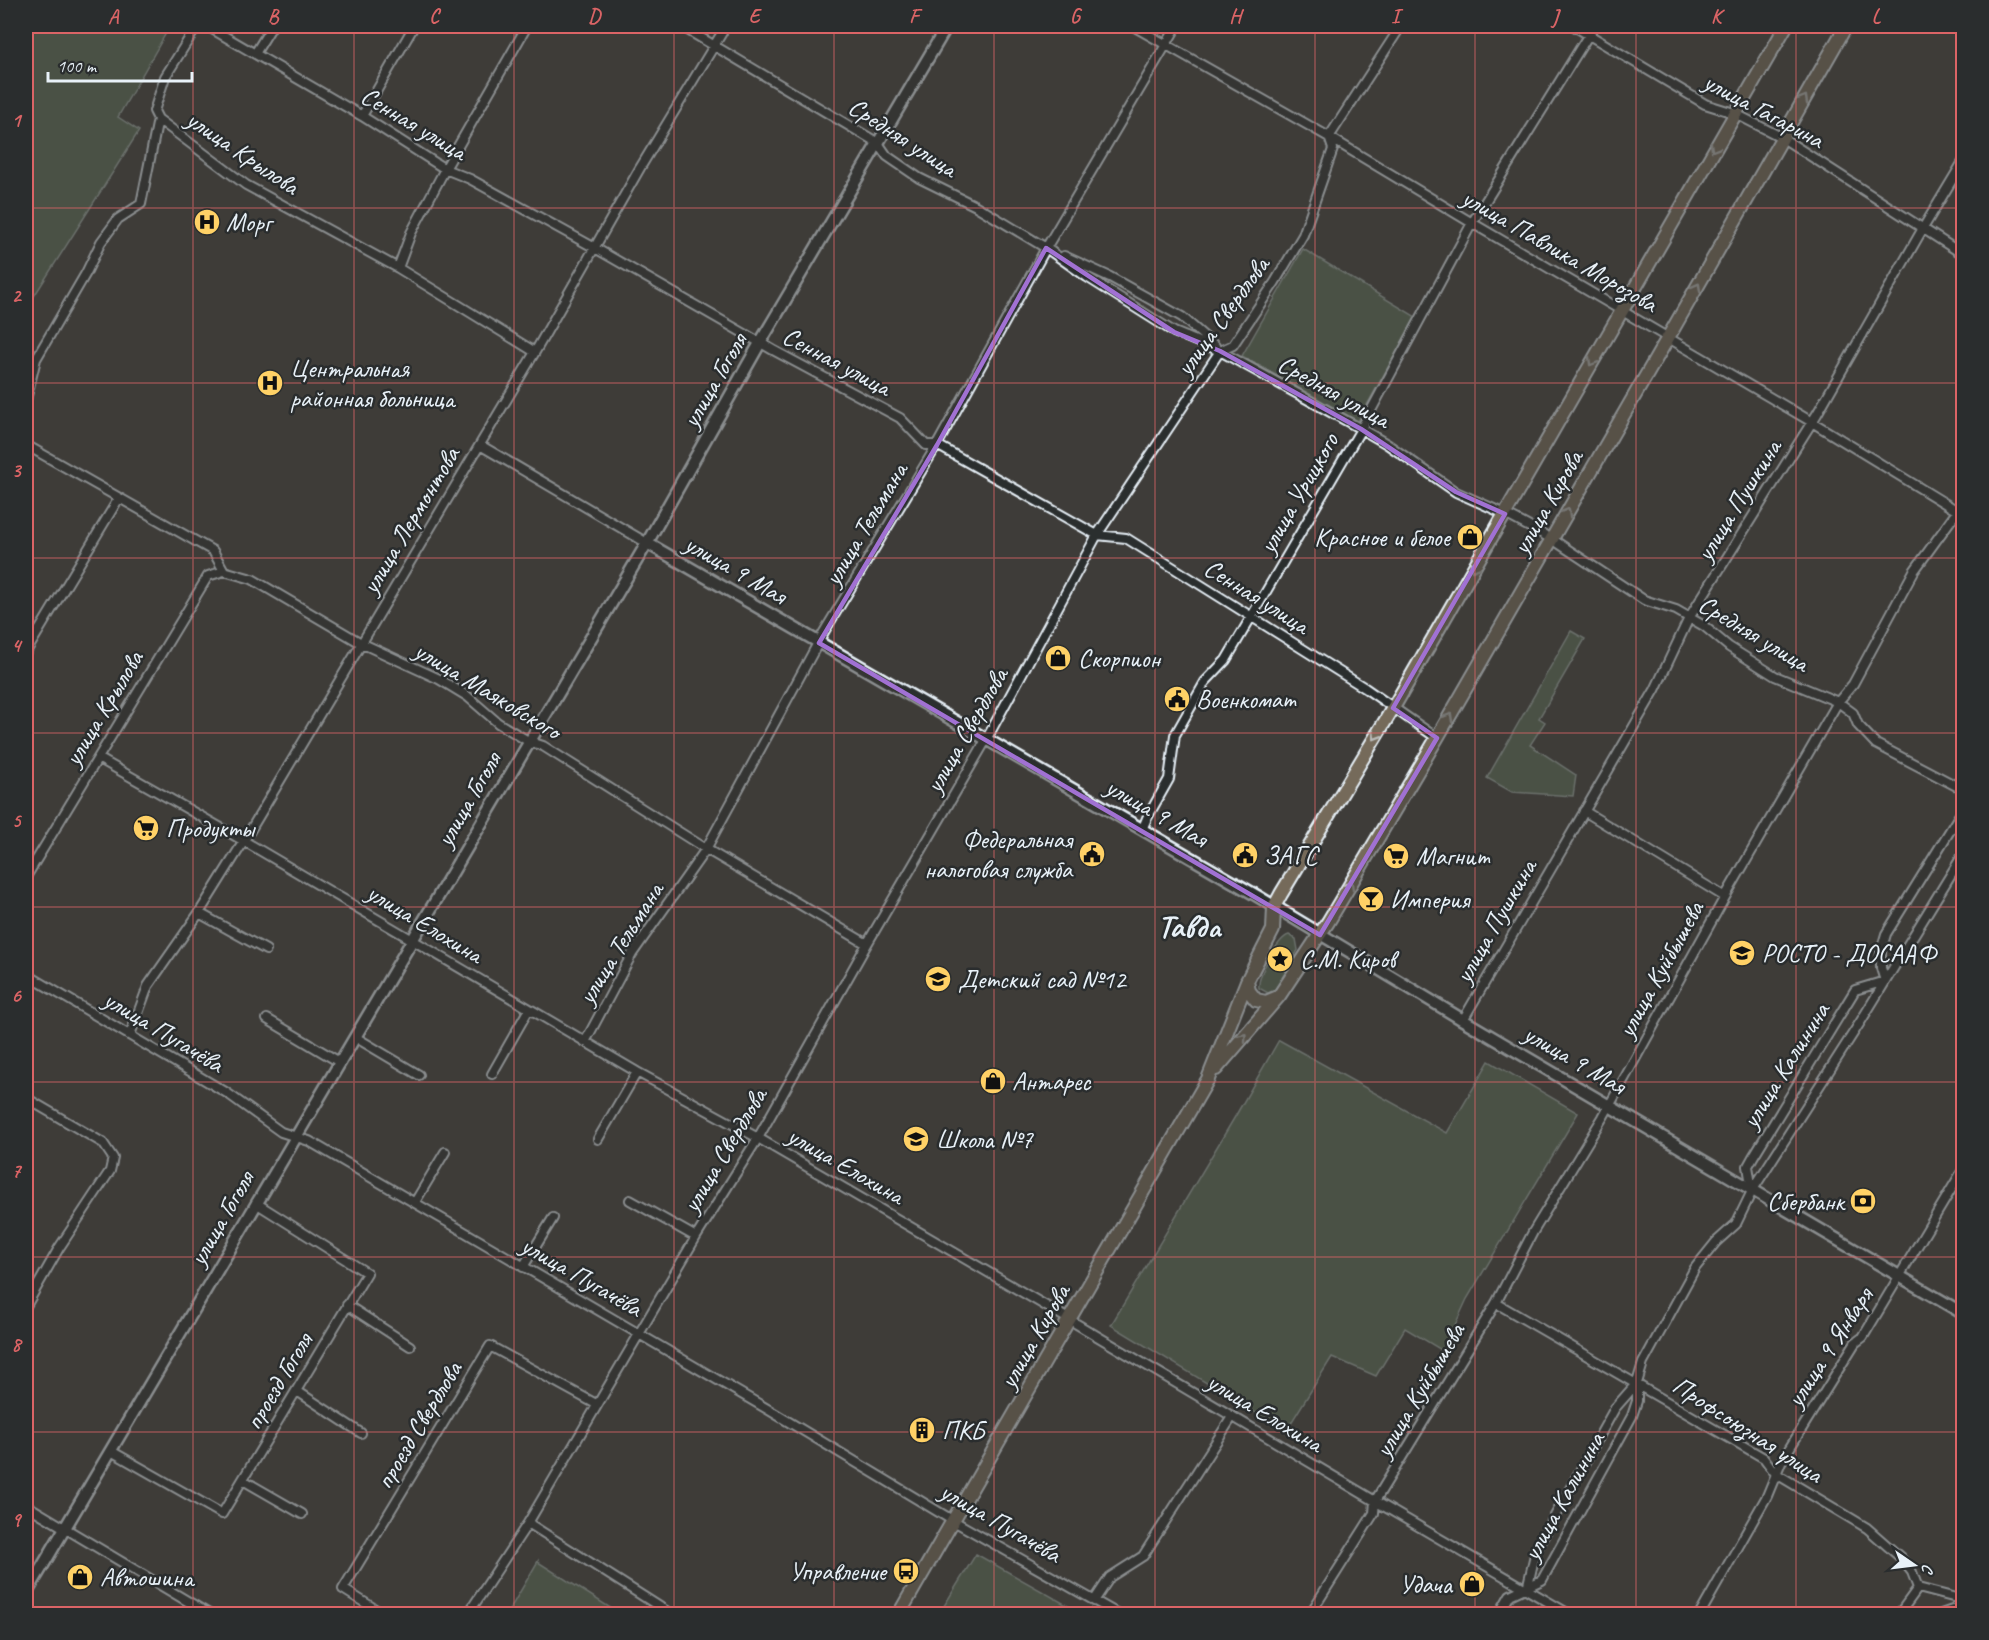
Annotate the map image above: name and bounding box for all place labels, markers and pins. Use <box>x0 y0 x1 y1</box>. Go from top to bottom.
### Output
place label: Морг <box>226 206 275 239</box>
hospital icon: Морг <box>192 207 222 237</box>
place label: Центральная районная больница <box>290 352 457 415</box>
hospital icon: Центральная районная больница <box>255 368 285 398</box>
place label: Красное и белое <box>1314 521 1453 554</box>
shop icon: Красное и белое <box>1455 522 1485 552</box>
place label: Скорпион <box>1078 642 1162 675</box>
shop icon: Скорпион <box>1043 643 1073 673</box>
place label: Военкомат <box>1196 683 1297 716</box>
public building icon: Военкомат <box>1162 684 1192 714</box>
place label: Продукты <box>166 812 257 845</box>
supermarket icon: Продукты <box>131 813 161 843</box>
place label: Федеральная налоговая служба <box>924 823 1074 886</box>
public building icon: Федеральная налоговая служба <box>1077 839 1107 869</box>
place label: ЗАГС <box>1264 839 1321 872</box>
public building icon: ЗАГС <box>1230 840 1260 870</box>
place label: Магнит <box>1416 840 1491 873</box>
supermarket icon: Магнит <box>1381 841 1411 871</box>
place label: Империя <box>1390 883 1472 916</box>
bar icon: Империя <box>1356 884 1386 914</box>
place label: РОСТО - ДОСААФ <box>1762 937 1938 970</box>
school or university icon: РОСТО - ДОСААФ <box>1727 938 1757 968</box>
place label: С.М. Киров <box>1300 943 1400 976</box>
place icon: С.М. Киров <box>1265 944 1295 974</box>
place label: Детский сад №12 <box>958 963 1128 996</box>
school or university icon: Детский сад №12 <box>923 964 953 994</box>
place label: Антарес <box>1012 1065 1092 1098</box>
shop icon: Антарес <box>978 1066 1008 1096</box>
place label: Школа №7 <box>936 1123 1034 1156</box>
school or university icon: Школа №7 <box>901 1124 931 1154</box>
place label: Сбербанк <box>1767 1185 1847 1218</box>
bank icon: Сбербанк <box>1848 1186 1878 1216</box>
place label: ПКБ <box>942 1414 988 1447</box>
building icon: ПКБ <box>907 1415 937 1445</box>
place label: Управление <box>789 1555 889 1588</box>
bus stop icon: Управление <box>891 1556 921 1586</box>
place label: Автошина <box>100 1561 195 1594</box>
shop icon: Автошина <box>65 1562 95 1592</box>
place label: Удача <box>1399 1568 1454 1601</box>
shop icon: Удача <box>1457 1569 1487 1599</box>

